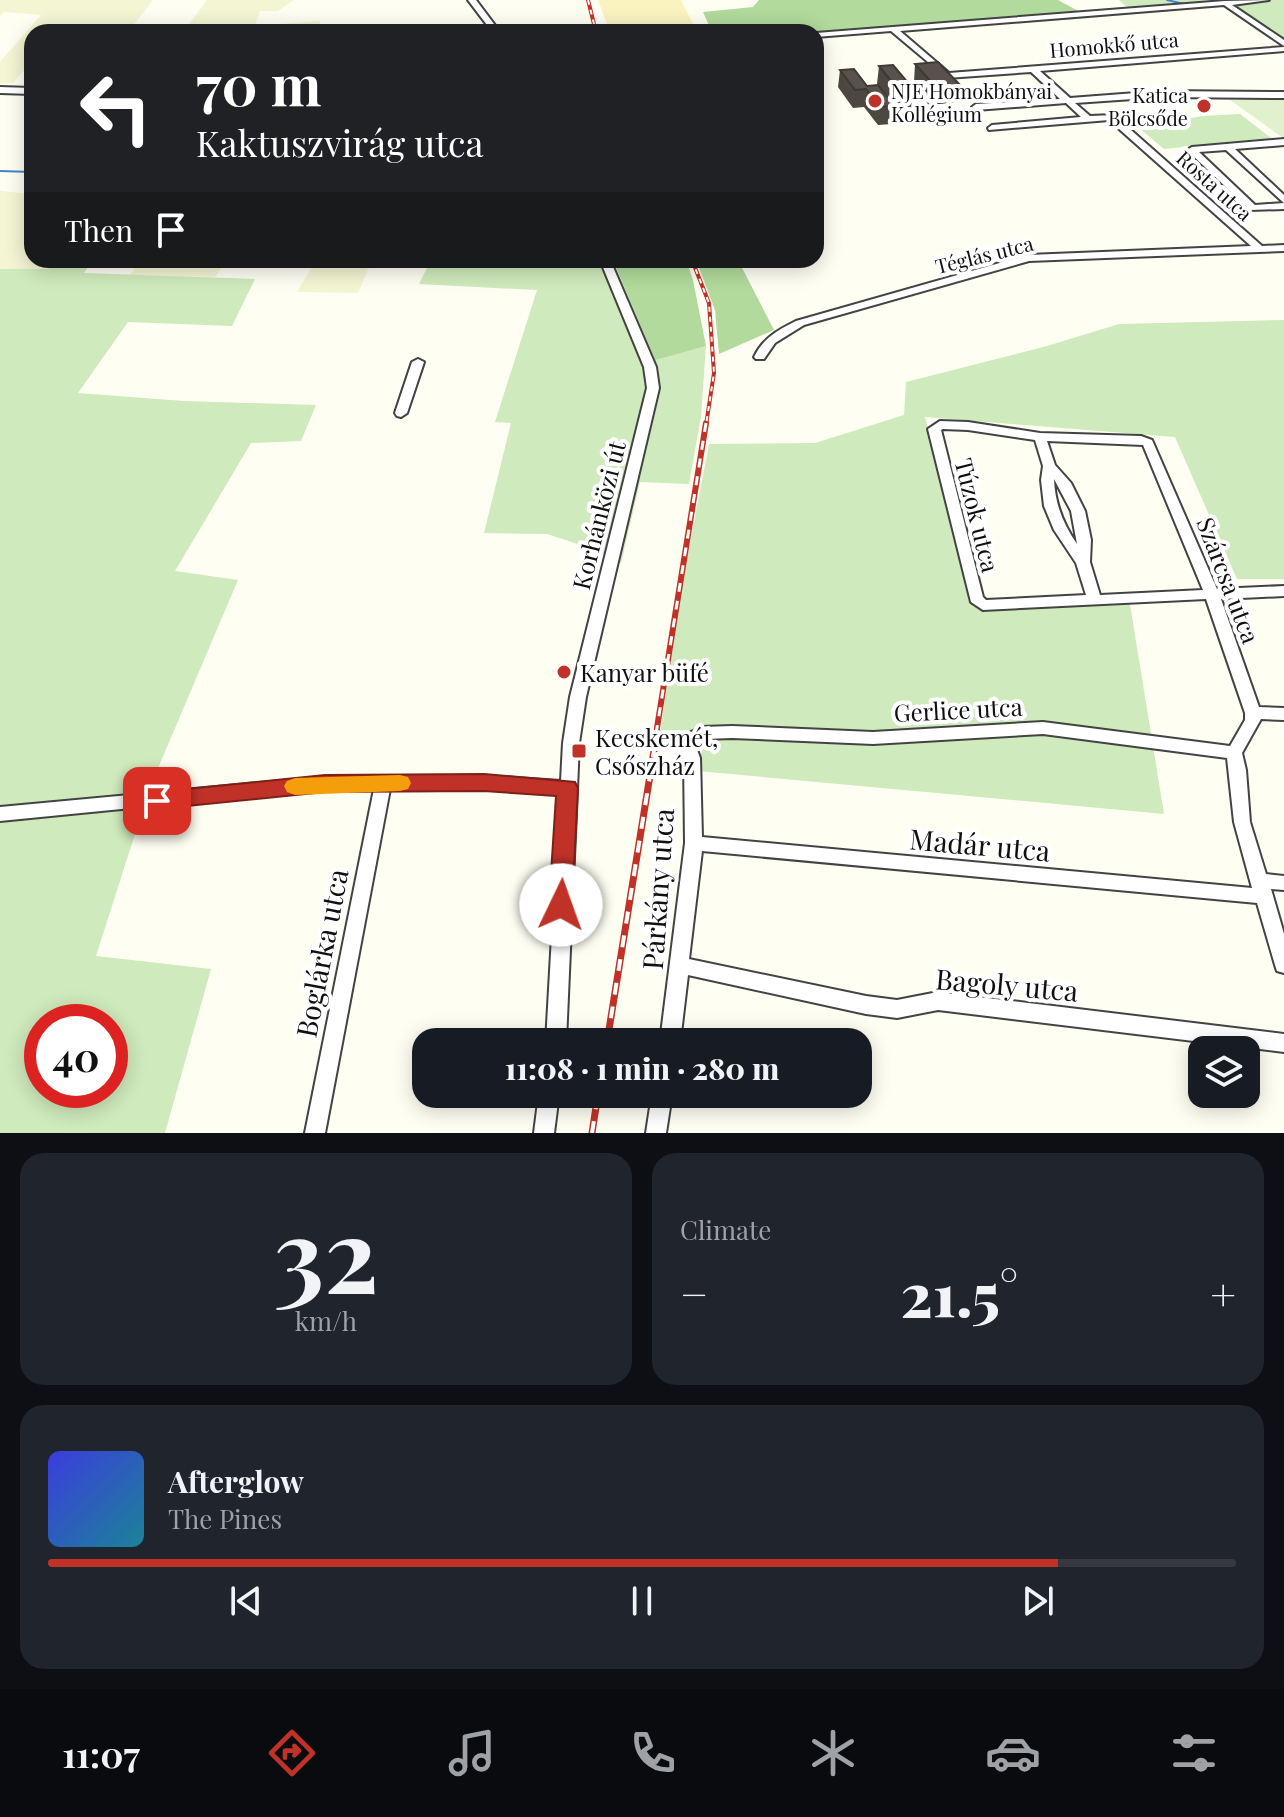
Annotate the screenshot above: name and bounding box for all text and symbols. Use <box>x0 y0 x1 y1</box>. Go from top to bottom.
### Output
street label: Homokkő utca <box>1048 25 1180 63</box>
text: 70 m <box>196 46 321 121</box>
icon: left <box>64 56 168 160</box>
place label: NJE Homokbányai Kollégium <box>891 77 1052 127</box>
place label: Katica Bölcsőde <box>1108 81 1188 131</box>
marker: NJE Homokbányai Kollégium <box>866 92 884 110</box>
marker: Katica Bölcsőde <box>1195 97 1213 115</box>
text: Kaktuszvirág utca <box>196 118 483 166</box>
street label: Rosta utca <box>1171 144 1259 226</box>
icon: arrive <box>149 208 193 252</box>
text: Then <box>64 210 133 250</box>
street label: Téglás utca <box>932 229 1036 279</box>
street label: Korhánközi út <box>564 437 632 593</box>
street label: Túzok utca <box>948 455 1008 575</box>
street label: Szárcsa utca <box>1190 512 1268 648</box>
place label: Kanyar büfé <box>580 656 709 688</box>
marker: Kanyar büfé <box>555 663 573 681</box>
street label: Gerlice utca <box>893 690 1023 728</box>
place label: Kecskemét, Csőszház <box>595 721 718 781</box>
marker: Kecskemét, Csőszház <box>570 742 588 760</box>
pin <box>123 767 191 835</box>
icon: arrive <box>135 779 179 823</box>
street label: Párkány utca <box>633 807 681 971</box>
street label: Madár utca <box>908 819 1052 869</box>
position arrow <box>519 863 603 947</box>
street label: Boglárka utca <box>287 866 355 1040</box>
street label: Bagoly utca <box>934 959 1080 1009</box>
speed limit sign: 40 <box>24 1004 128 1108</box>
map controls <box>1188 1036 1260 1108</box>
button: layers <box>1188 1036 1260 1108</box>
text: 11:08 · 1 min · 280 m <box>505 1048 779 1088</box>
text: 32 <box>273 1181 379 1320</box>
text: Climate <box>680 1212 771 1247</box>
text: 21.5° <box>901 1252 1018 1332</box>
text: − <box>680 1263 708 1322</box>
text: + <box>1210 1263 1236 1322</box>
text: km/h <box>295 1303 357 1338</box>
text: Afterglow <box>168 1461 304 1501</box>
text: The Pines <box>168 1501 282 1536</box>
icon: previous <box>224 1579 268 1623</box>
icon: pause <box>620 1579 664 1623</box>
icon: next <box>1016 1579 1060 1623</box>
icon: directions <box>264 1725 320 1781</box>
icon: music <box>444 1725 500 1781</box>
icon: phone <box>625 1725 681 1781</box>
icon: climate <box>805 1725 861 1781</box>
icon: car <box>985 1725 1041 1781</box>
icon: filters <box>1166 1725 1222 1781</box>
text: 11:07 <box>62 1729 140 1777</box>

